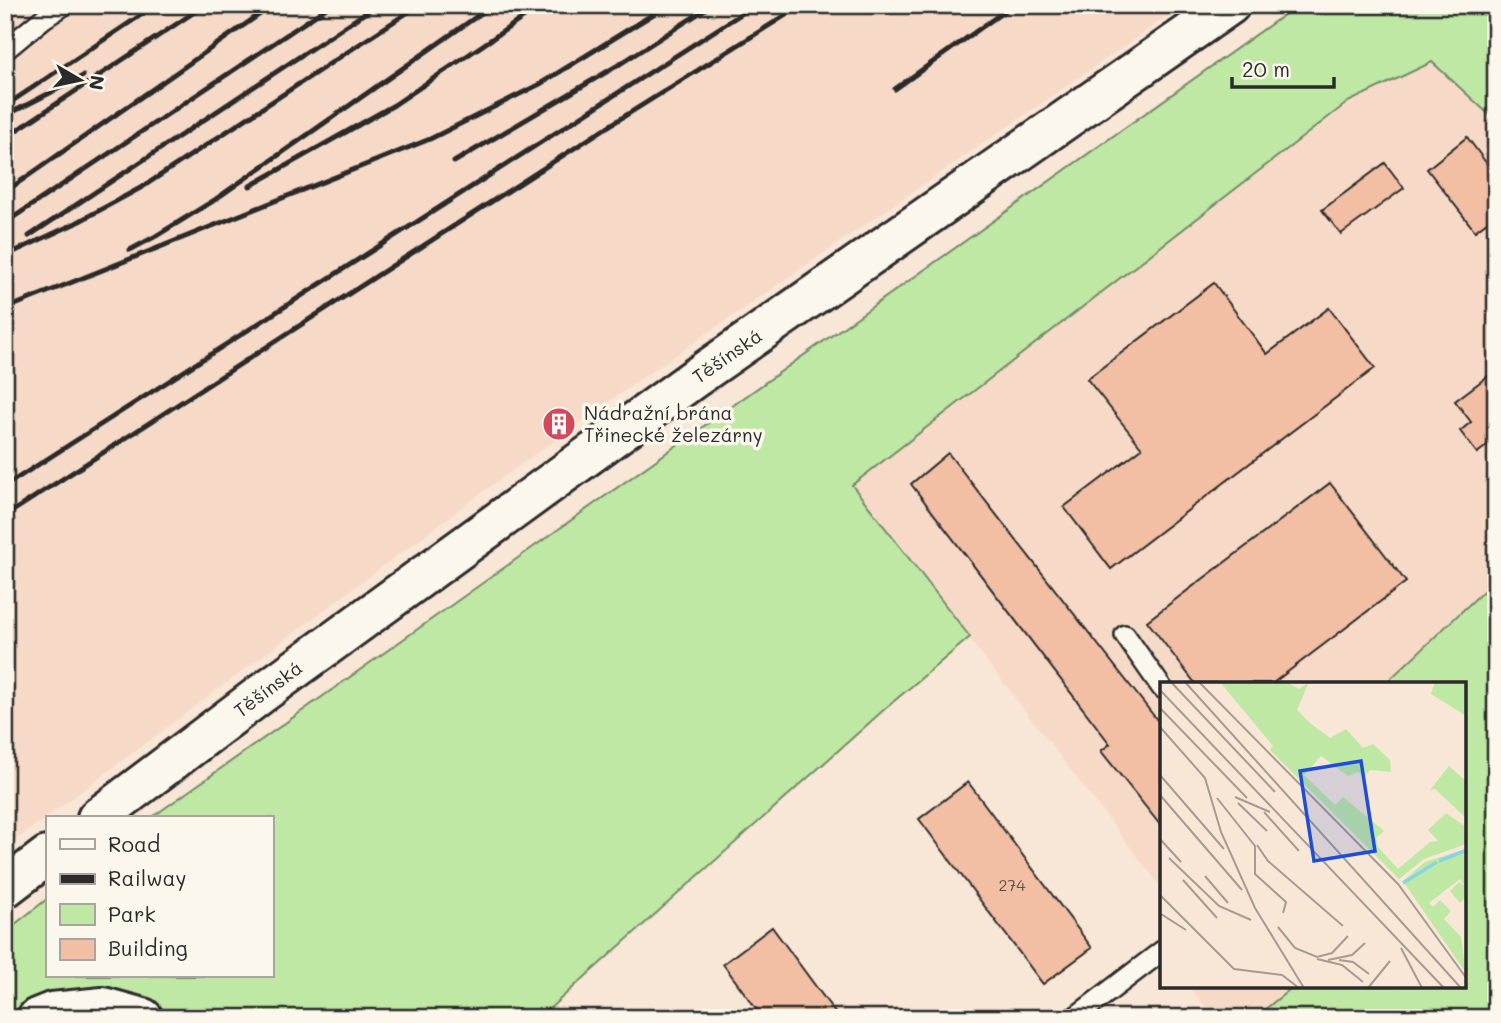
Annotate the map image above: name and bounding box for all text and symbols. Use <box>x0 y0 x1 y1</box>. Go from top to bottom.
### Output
north arrow <box>46 46 116 116</box>
scale bar <box>1232 46 1333 90</box>
text: 20 m <box>1242 55 1290 82</box>
text: N <box>84 74 111 92</box>
street label: Těšínská <box>687 323 766 389</box>
place label: Nádražní brána Třinecké železárny <box>584 400 763 447</box>
building icon: Nádražní brána Třinecké železárny <box>540 405 578 443</box>
street label: Těšínská <box>228 655 307 723</box>
inset map <box>1160 682 1466 988</box>
legend <box>46 816 273 978</box>
text: Road <box>108 830 160 857</box>
text: Railway <box>108 864 187 891</box>
house number: 274 <box>998 874 1026 895</box>
text: Park <box>108 900 156 927</box>
text: Building <box>108 934 188 961</box>

